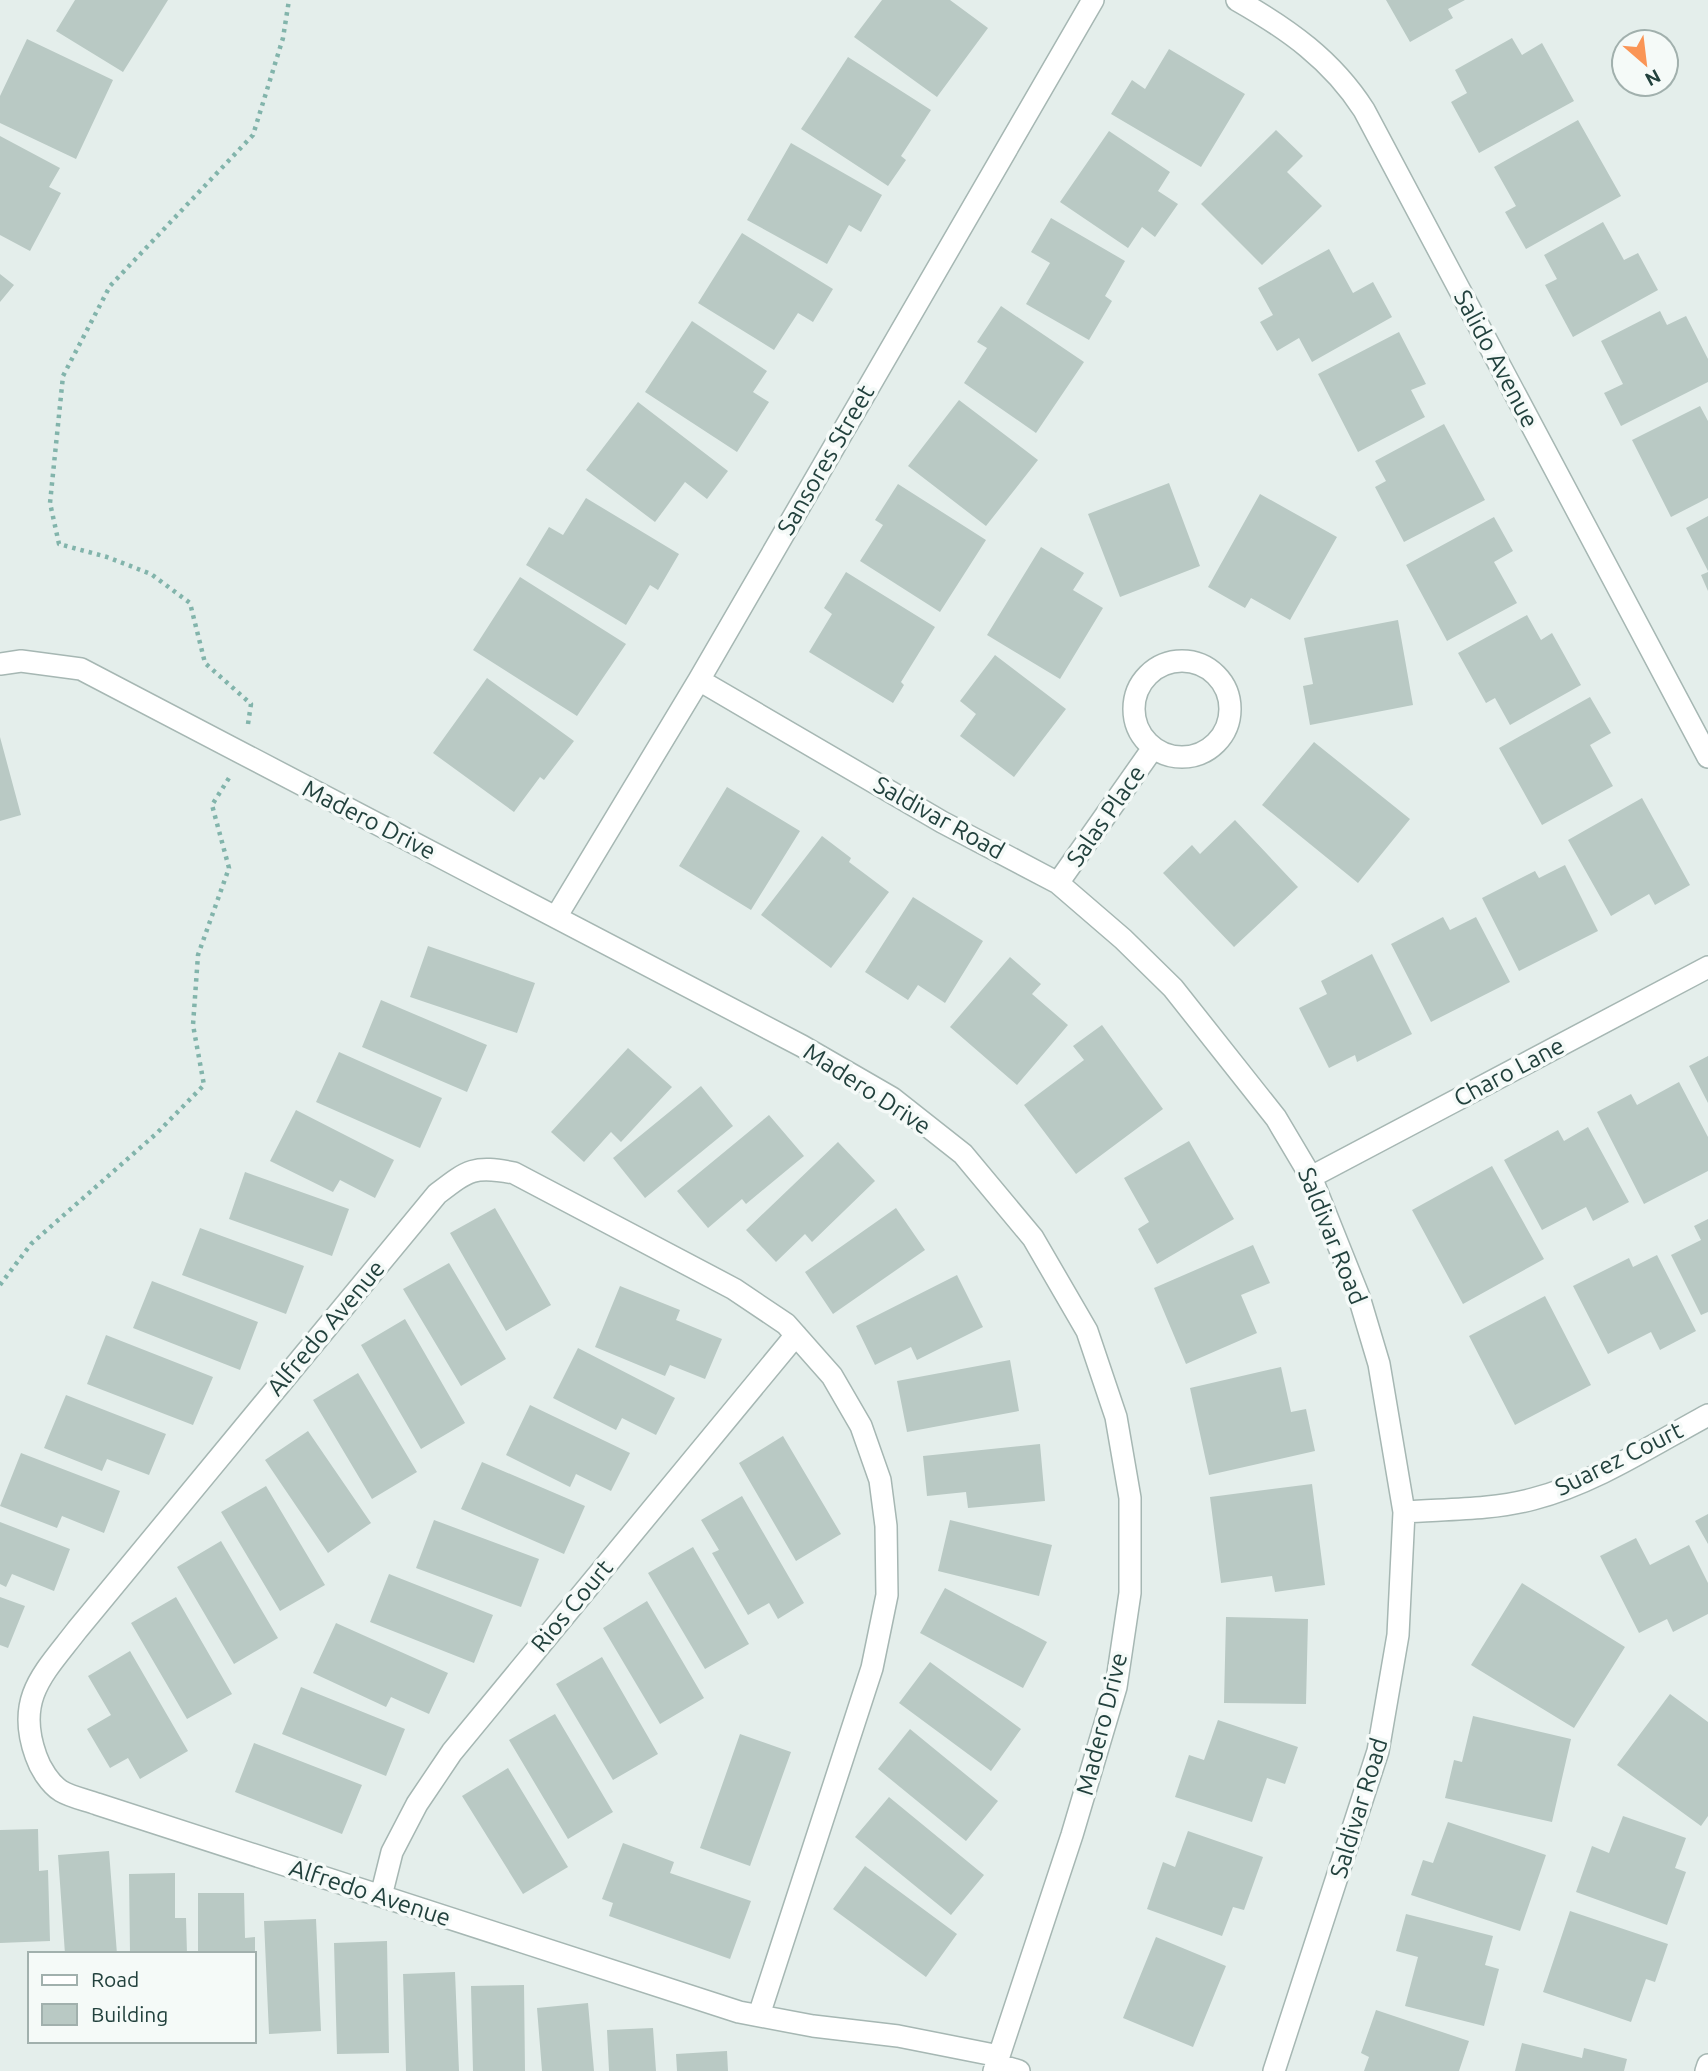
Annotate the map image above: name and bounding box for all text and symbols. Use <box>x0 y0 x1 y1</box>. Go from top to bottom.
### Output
north arrow <box>1610 28 1680 98</box>
text: N <box>1642 65 1664 91</box>
street label: Salido Avenue <box>1449 286 1544 432</box>
street label: Sansores Street <box>772 380 880 539</box>
street label: Salas Place <box>1061 760 1150 871</box>
street label: Saldivar Road <box>869 771 1009 865</box>
street label: Madero Drive <box>298 774 440 865</box>
street label: Charo Lane <box>1449 1031 1568 1112</box>
street label: Madero Drive <box>799 1038 936 1140</box>
street label: Saldivar Road <box>1293 1164 1372 1308</box>
street label: Alfredo Avenue <box>261 1255 390 1401</box>
street label: Suarez Court <box>1551 1416 1687 1501</box>
street label: Rios Court <box>525 1554 618 1657</box>
street label: Madero Drive <box>1071 1650 1132 1798</box>
street label: Saldivar Road <box>1324 1735 1393 1881</box>
street label: Alfredo Avenue <box>286 1854 454 1931</box>
legend <box>28 1952 256 2043</box>
text: Road <box>91 1967 139 1991</box>
text: Building <box>91 2002 168 2026</box>

